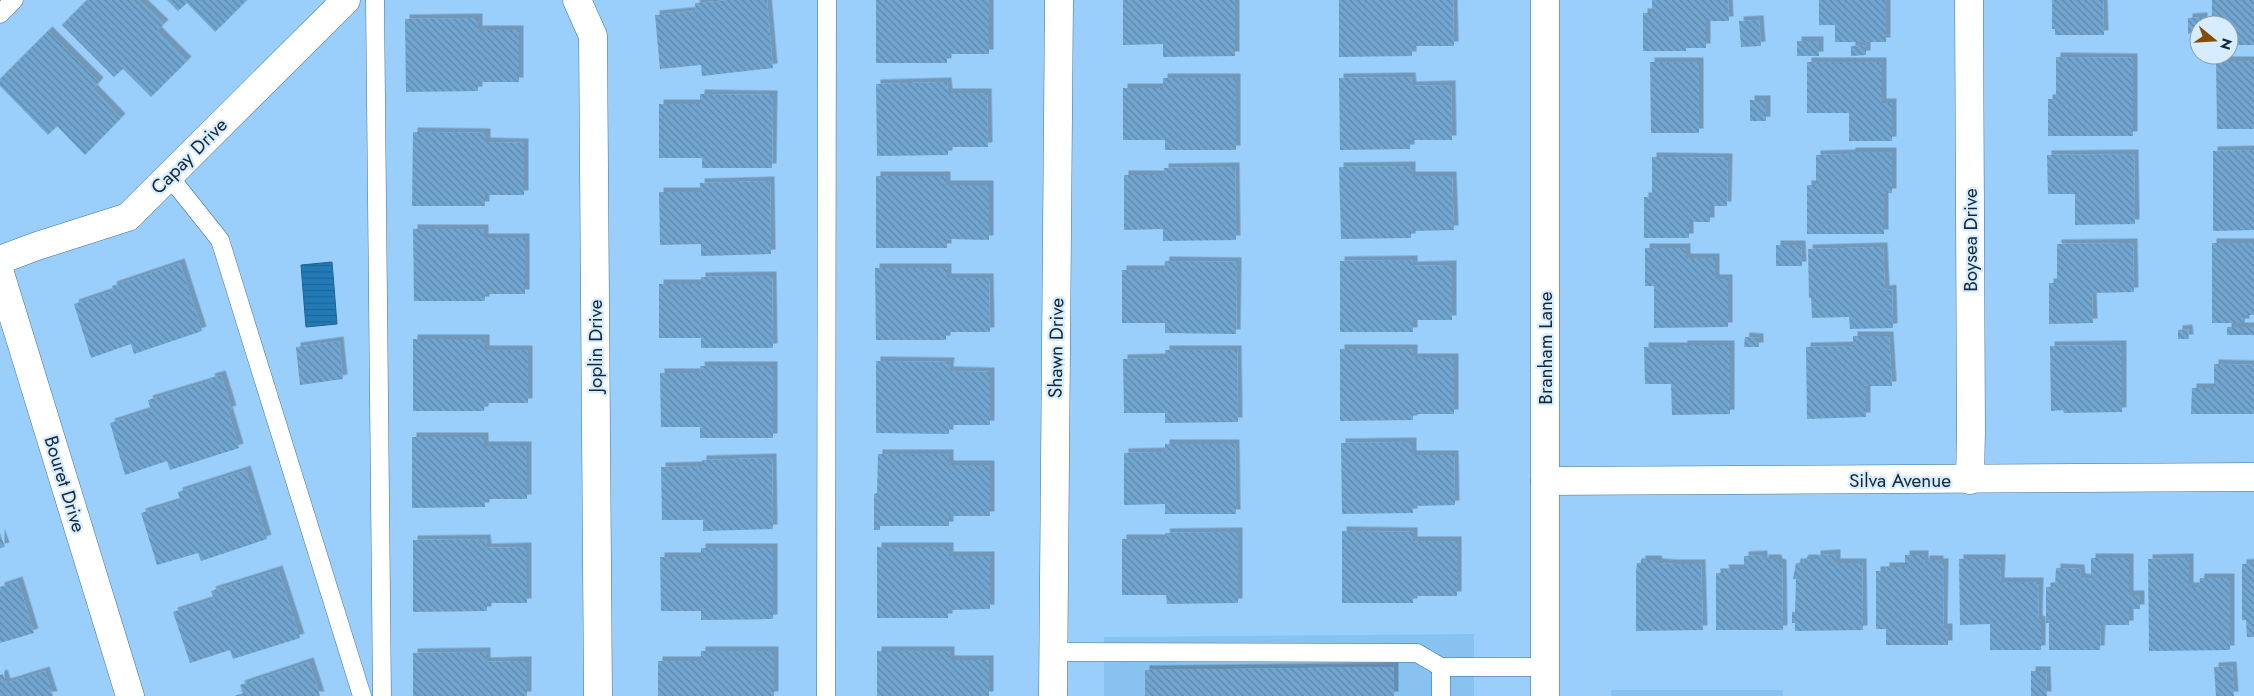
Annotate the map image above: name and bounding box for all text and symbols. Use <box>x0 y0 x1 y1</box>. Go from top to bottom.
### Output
north arrow <box>2189 15 2239 65</box>
text: N <box>2215 36 2238 52</box>
street label: Capay Drive <box>145 112 233 200</box>
street label: Boysea Drive <box>1957 188 1984 292</box>
street label: Branham Lane <box>1532 291 1559 405</box>
street label: Shawn Drive <box>1042 297 1070 398</box>
street label: Joplin Drive <box>582 299 609 396</box>
street label: Bouret Drive <box>38 432 93 536</box>
street label: Silva Avenue <box>1849 467 1951 494</box>

